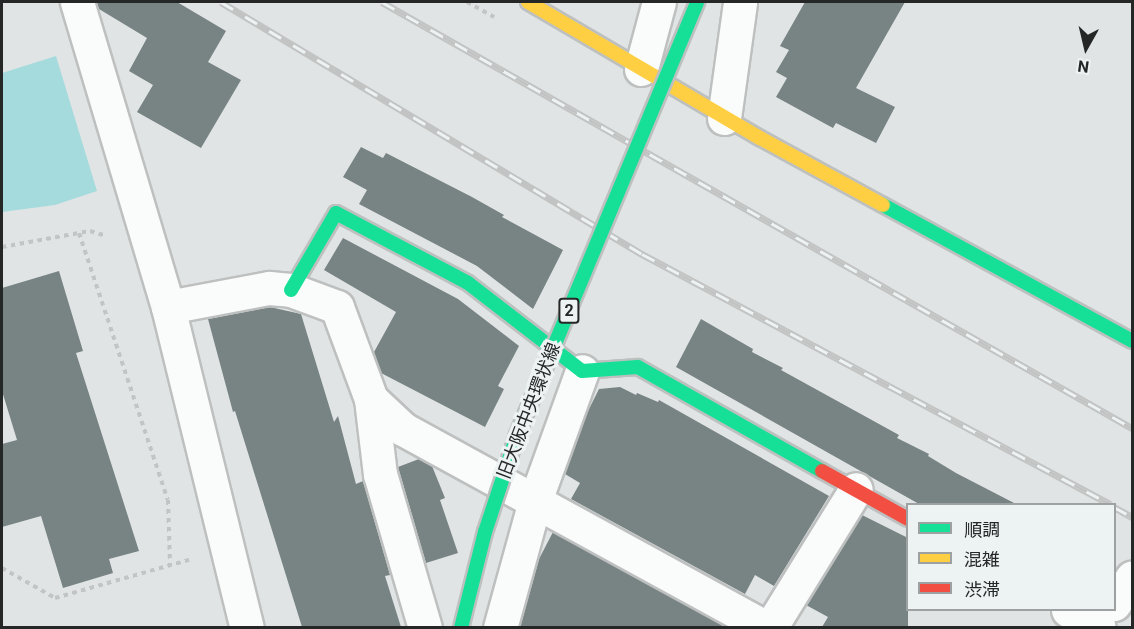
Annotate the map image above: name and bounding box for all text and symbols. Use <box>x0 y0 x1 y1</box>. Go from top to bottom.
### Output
north arrow <box>1056 18 1116 78</box>
text: N <box>1077 56 1090 77</box>
road number: 2 <box>557 298 581 324</box>
street label: 旧大阪中央環状線 <box>493 340 565 482</box>
legend <box>906 503 1116 611</box>
text: 順調 <box>964 519 1000 540</box>
text: 混雑 <box>964 549 1000 570</box>
text: 渋滞 <box>964 579 1000 600</box>

